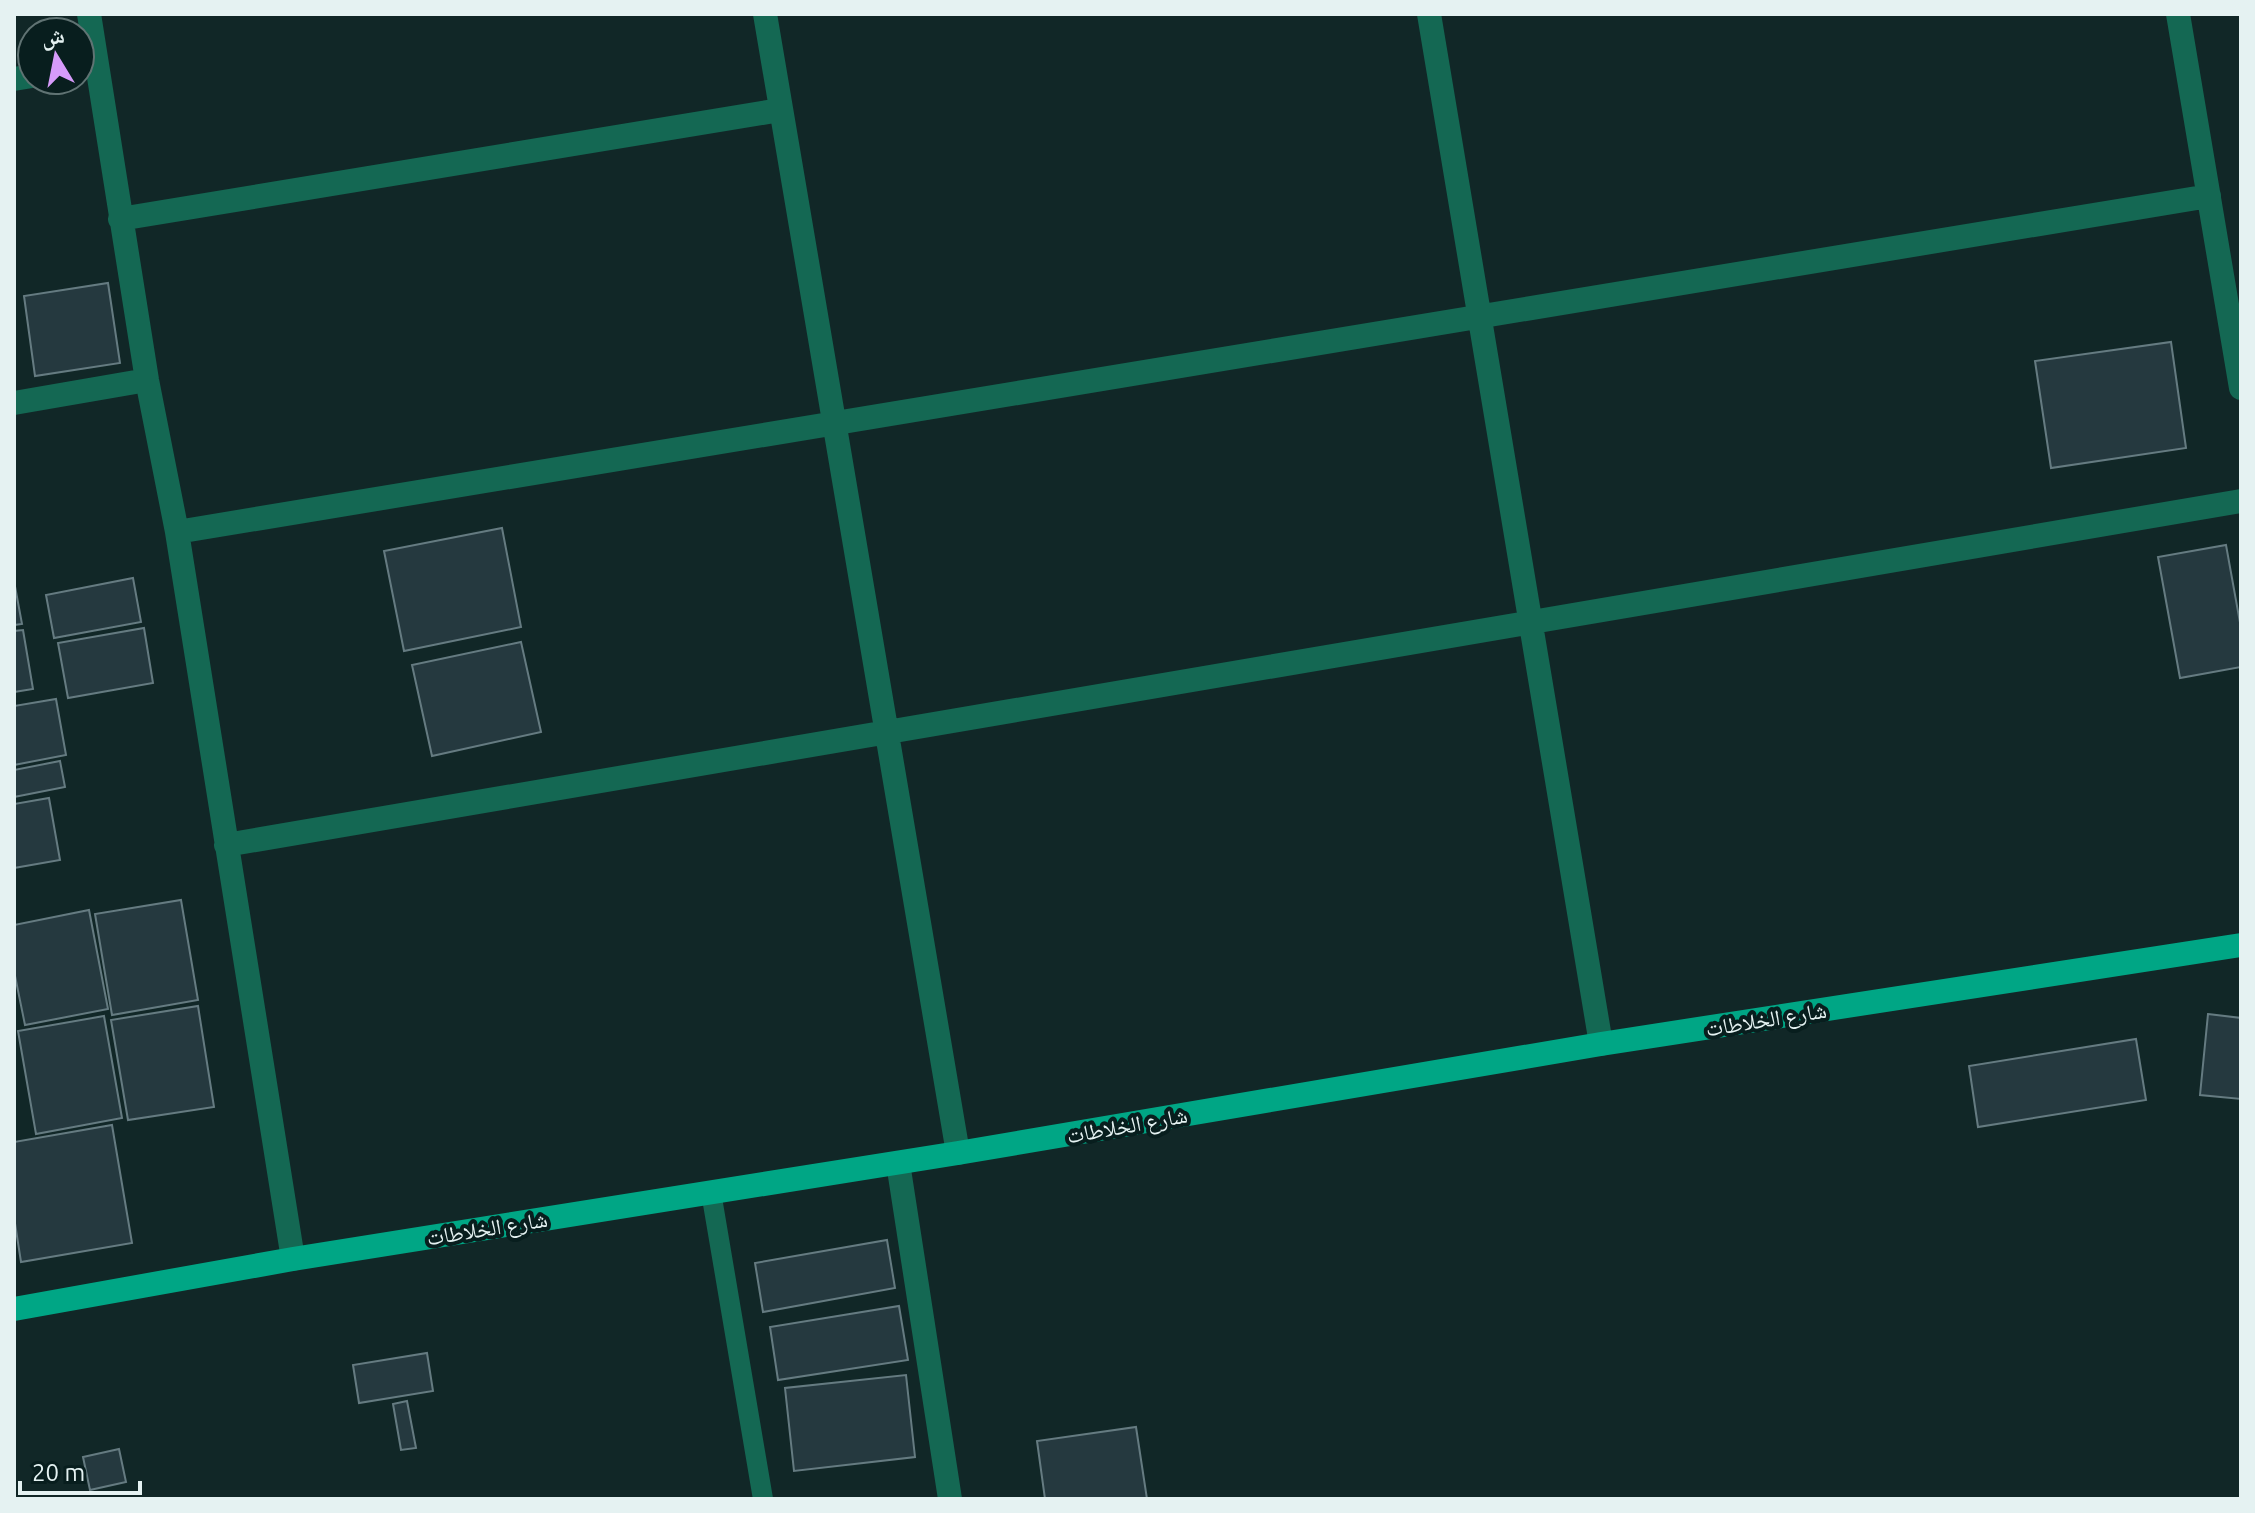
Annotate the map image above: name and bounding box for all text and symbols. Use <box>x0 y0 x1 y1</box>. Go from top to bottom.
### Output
north arrow <box>16 16 96 96</box>
text: ش <box>39 21 66 52</box>
street label: شارع الخلاطات <box>1704 997 1828 1042</box>
street label: شارع الخلاطات <box>1065 1102 1189 1149</box>
street label: شارع الخلاطات <box>425 1206 549 1251</box>
scale bar <box>20 1445 140 1495</box>
text: 20 m <box>32 1459 85 1486</box>

